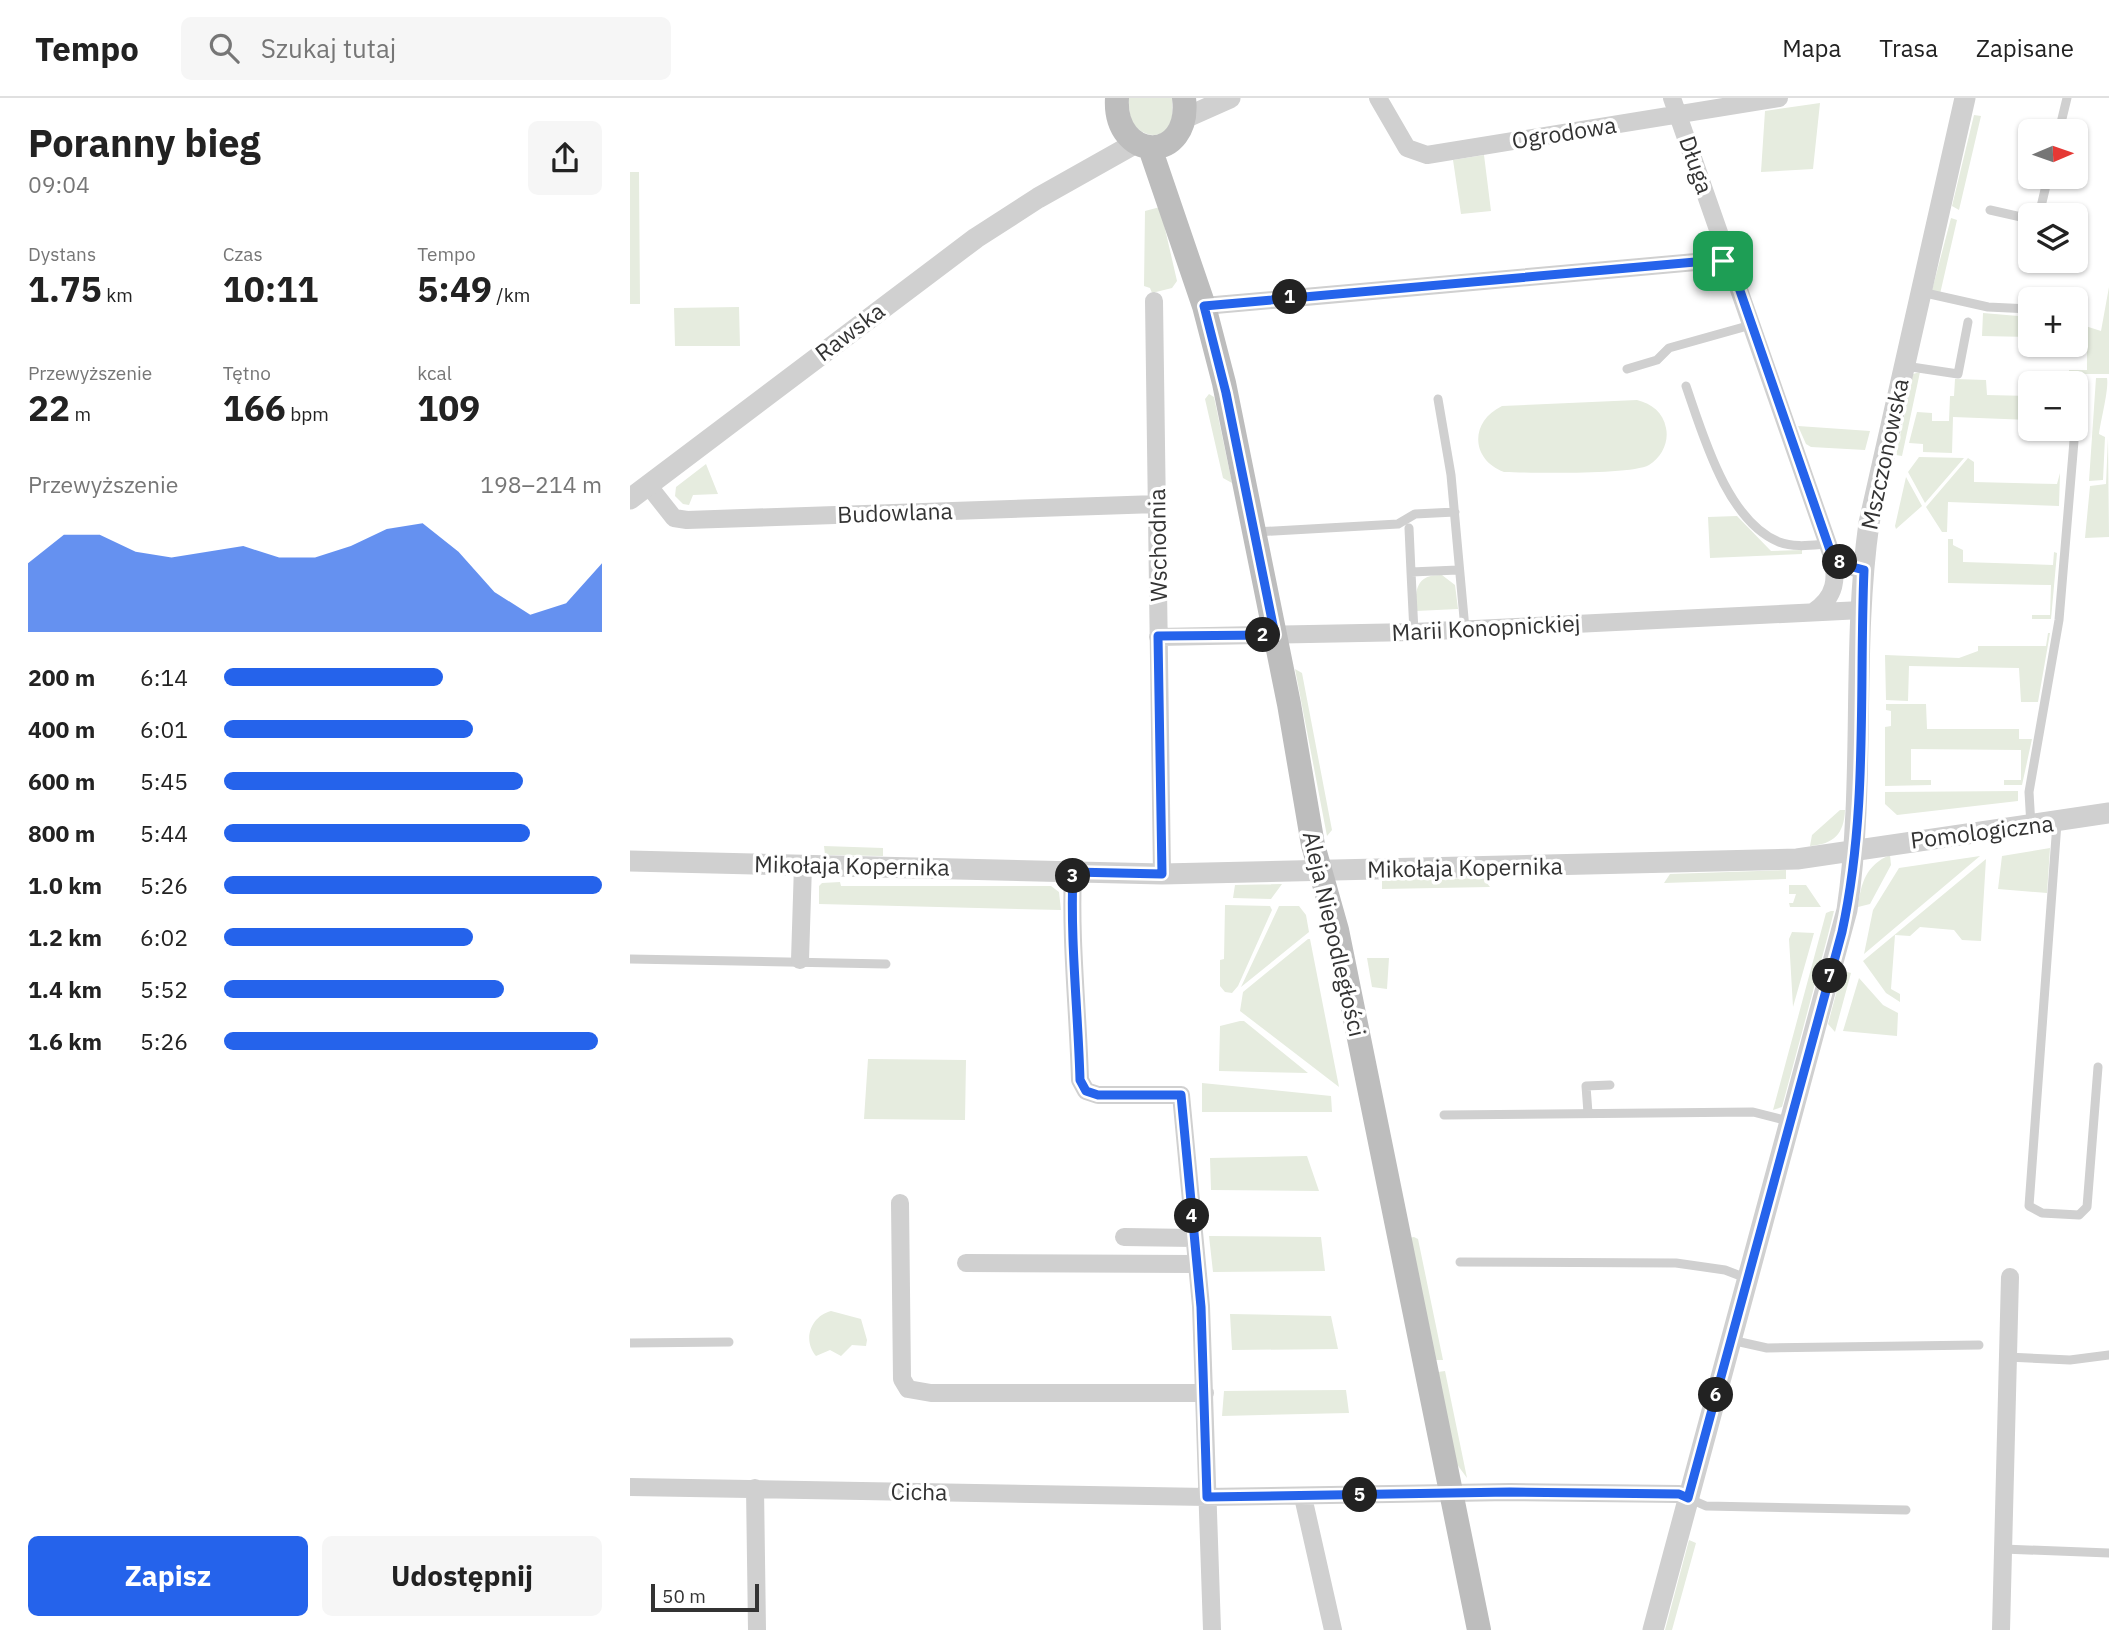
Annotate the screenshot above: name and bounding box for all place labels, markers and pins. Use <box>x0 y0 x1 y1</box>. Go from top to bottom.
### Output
pin <box>1693 231 1753 291</box>
pin: 1 <box>1272 280 1308 314</box>
pin: 8 <box>1822 545 1858 580</box>
pin: 2 <box>1246 618 1280 652</box>
pin: 3 <box>1056 858 1090 894</box>
pin: 7 <box>1812 958 1848 994</box>
pin: 4 <box>1174 1198 1210 1234</box>
pin: 6 <box>1698 1378 1734 1412</box>
pin: 5 <box>1342 1478 1378 1512</box>

